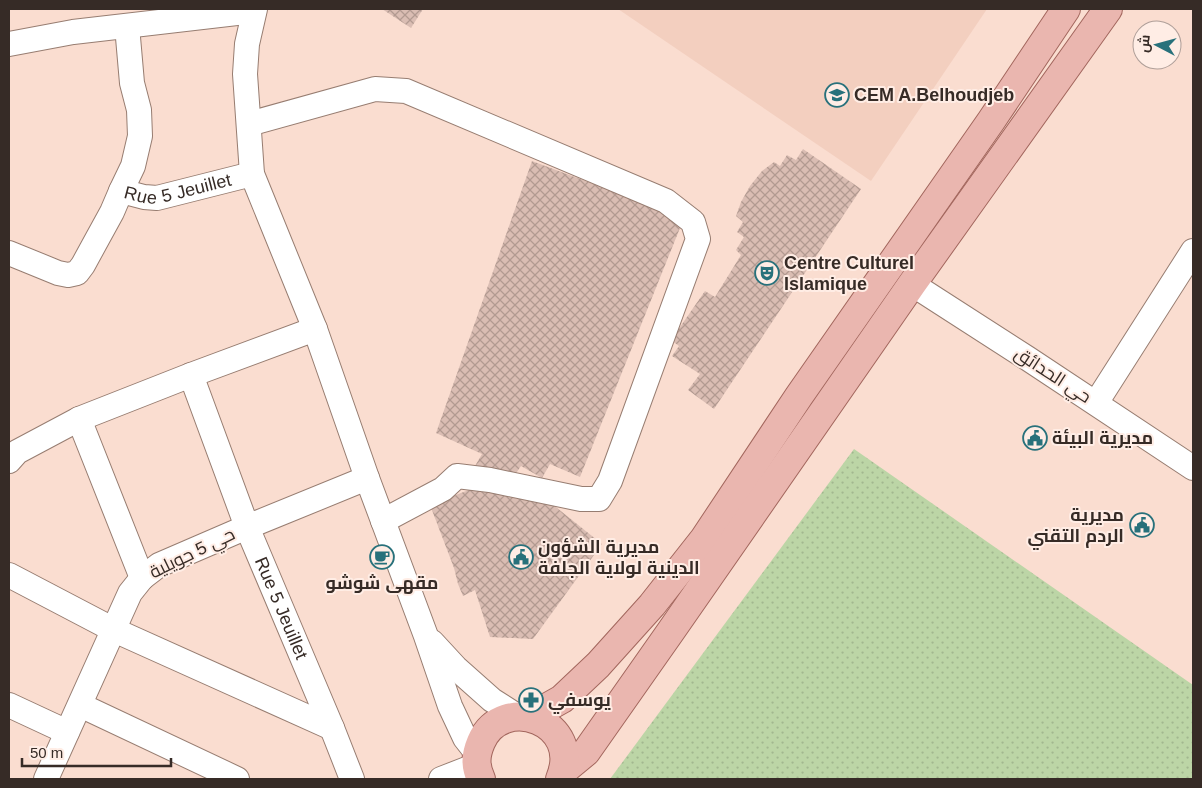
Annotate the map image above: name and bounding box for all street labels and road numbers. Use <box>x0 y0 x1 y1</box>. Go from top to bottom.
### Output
street label: Rue 5 Jeuillet <box>122 170 233 208</box>
street label: حي الحدائق <box>1009 343 1095 410</box>
street label: حي 5 جويلية <box>146 524 240 586</box>
street label: Rue 5 Jeuillet <box>251 554 312 662</box>

